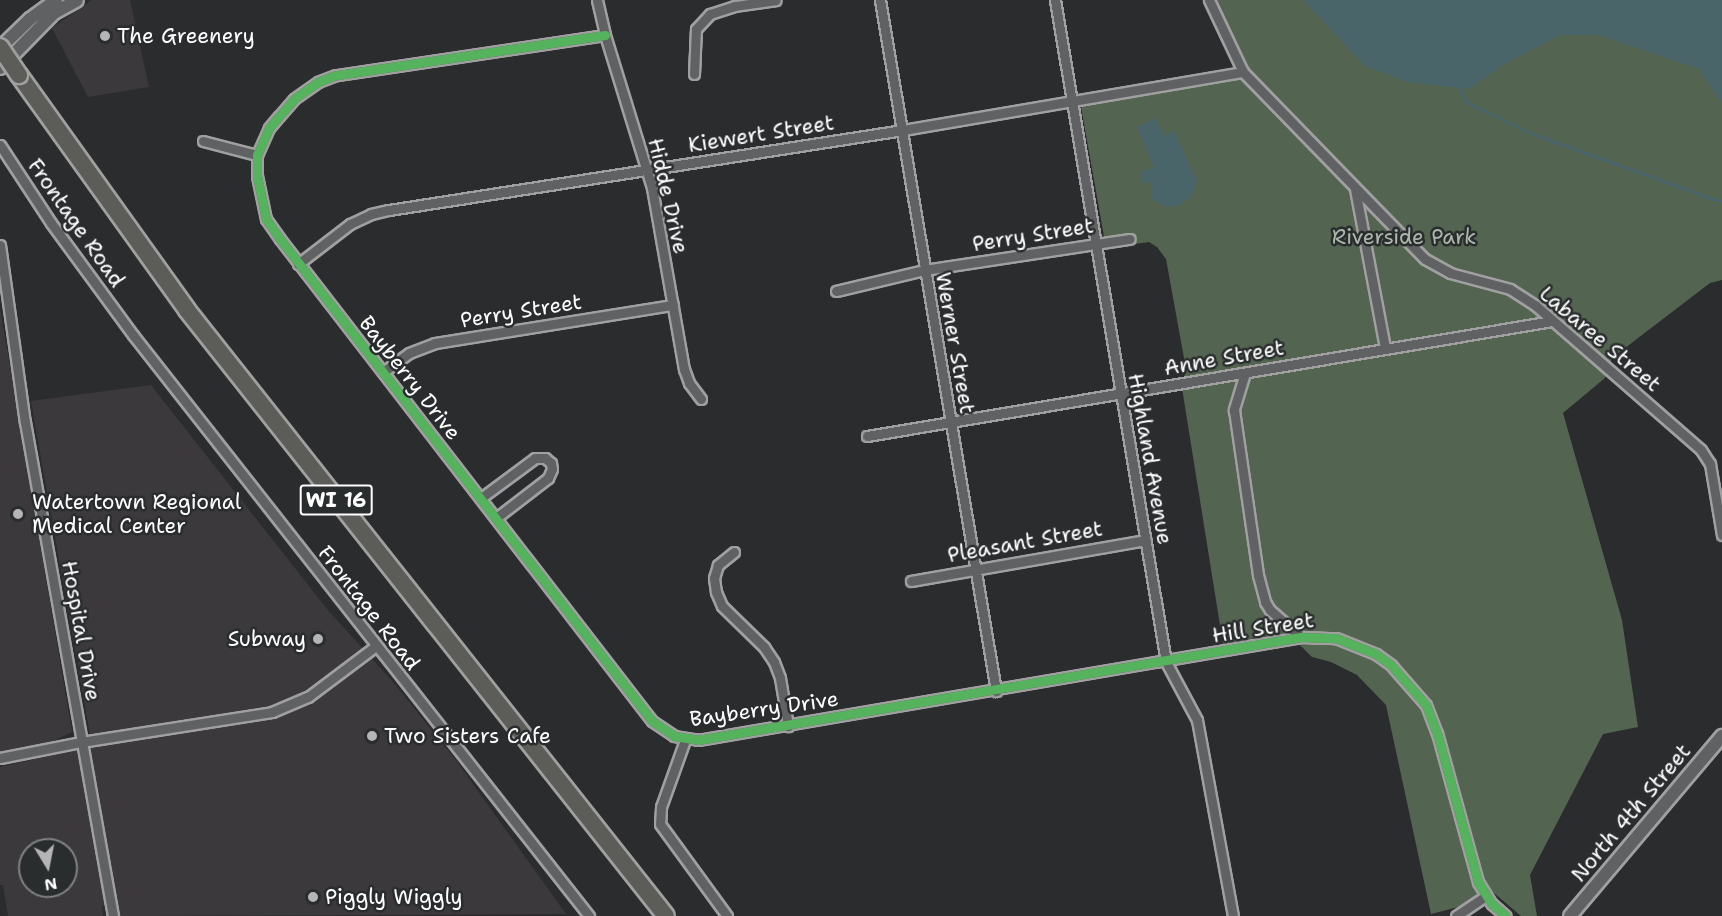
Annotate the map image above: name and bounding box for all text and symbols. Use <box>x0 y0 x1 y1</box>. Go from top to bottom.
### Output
place label: The Greenery <box>117 23 255 49</box>
marker: The Greenery <box>98 29 112 43</box>
street label: Kiewert Street <box>686 110 836 158</box>
street label: Hidde Drive <box>642 136 694 256</box>
street label: Frontage Road <box>22 154 130 292</box>
street label: Perry Street <box>971 213 1095 257</box>
park label: Riverside Park <box>1332 224 1476 250</box>
street label: Werner Street <box>930 270 980 416</box>
street label: Labaree Street <box>1534 281 1666 397</box>
street label: Perry Street <box>459 289 583 333</box>
street label: Bayberry Drive <box>354 311 466 445</box>
street label: Anne Street <box>1162 335 1286 381</box>
street label: Highland Avenue <box>1123 372 1177 546</box>
road number: WI 16 <box>298 483 374 517</box>
place label: Watertown Regional Medical Center <box>32 489 241 539</box>
marker: Watertown Regional Medical Center <box>9 505 27 523</box>
street label: Pleasant Street <box>945 516 1105 568</box>
street label: Frontage Road <box>313 541 425 675</box>
street label: Hospital Drive <box>56 559 106 703</box>
street label: Hill Street <box>1210 608 1316 648</box>
place label: Subway <box>228 626 306 652</box>
marker: Subway <box>311 632 325 646</box>
street label: Bayberry Drive <box>688 686 840 732</box>
place label: Two Sisters Cafe <box>384 723 551 749</box>
marker: Two Sisters Cafe <box>365 729 379 743</box>
street label: North 4th Street <box>1566 739 1696 887</box>
north arrow <box>18 838 78 898</box>
text: N <box>43 873 59 896</box>
place label: Piggly Wiggly <box>325 884 463 910</box>
marker: Piggly Wiggly <box>306 890 320 904</box>

